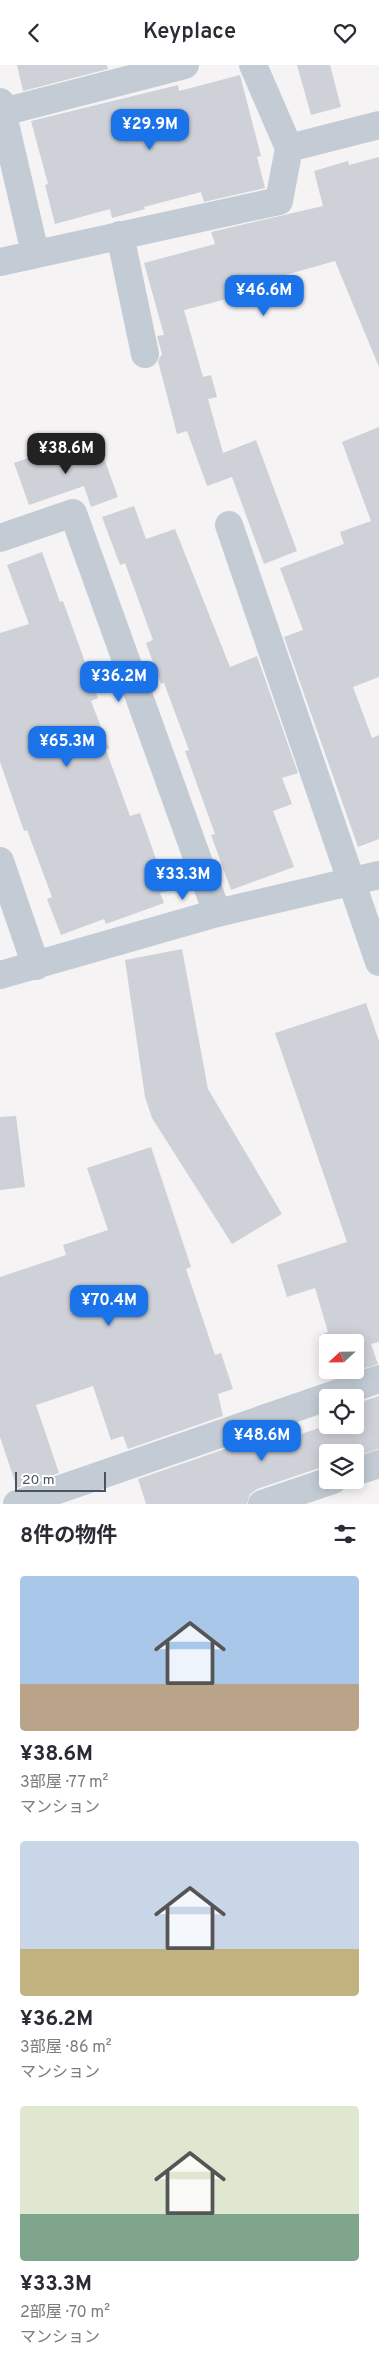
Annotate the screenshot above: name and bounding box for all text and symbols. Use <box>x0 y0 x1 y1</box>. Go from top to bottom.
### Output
icon: back <box>20 19 48 47</box>
text: Keyplace <box>143 19 236 46</box>
icon: heart <box>331 19 359 47</box>
pin: ¥29.9M <box>109 109 191 151</box>
text: ¥29.9M <box>122 115 178 135</box>
pin: ¥46.6M <box>223 275 305 317</box>
text: ¥46.6M <box>236 281 292 301</box>
pin: ¥38.6M <box>25 433 107 475</box>
text: ¥38.6M <box>38 439 94 459</box>
pin: ¥36.2M <box>78 661 160 703</box>
text: ¥36.2M <box>91 667 147 687</box>
pin: ¥65.3M <box>26 725 108 768</box>
text: ¥65.3M <box>39 732 95 752</box>
pin: ¥33.3M <box>142 859 224 901</box>
text: ¥33.3M <box>156 865 210 885</box>
pin: ¥70.4M <box>68 1285 150 1327</box>
text: ¥70.4M <box>81 1291 137 1311</box>
north arrow <box>319 1334 364 1379</box>
map controls <box>319 1334 364 1489</box>
button: locate <box>319 1389 364 1434</box>
pin: ¥48.6M <box>221 1419 303 1462</box>
text: ¥48.6M <box>234 1426 290 1446</box>
button: layers <box>319 1444 364 1489</box>
scale bar <box>15 1469 106 1492</box>
text: 20 m <box>22 1472 55 1489</box>
icon: filters <box>331 1520 359 1548</box>
text: 8件の物件 <box>20 1523 117 1550</box>
icon: home <box>145 1608 235 1698</box>
text: ¥38.6M <box>20 1741 93 1768</box>
text: 3部屋 · 77 m² <box>20 1773 108 1793</box>
text: マンション <box>20 1798 100 1818</box>
icon: home <box>145 1873 235 1963</box>
text: ¥36.2M <box>20 2006 93 2033</box>
text: 3部屋 · 86 m² <box>20 2038 112 2058</box>
text: マンション <box>20 2063 100 2083</box>
icon: home <box>145 2138 235 2228</box>
text: ¥33.3M <box>20 2271 92 2298</box>
text: 2部屋 · 70 m² <box>20 2303 110 2323</box>
text: マンション <box>20 2328 100 2348</box>

